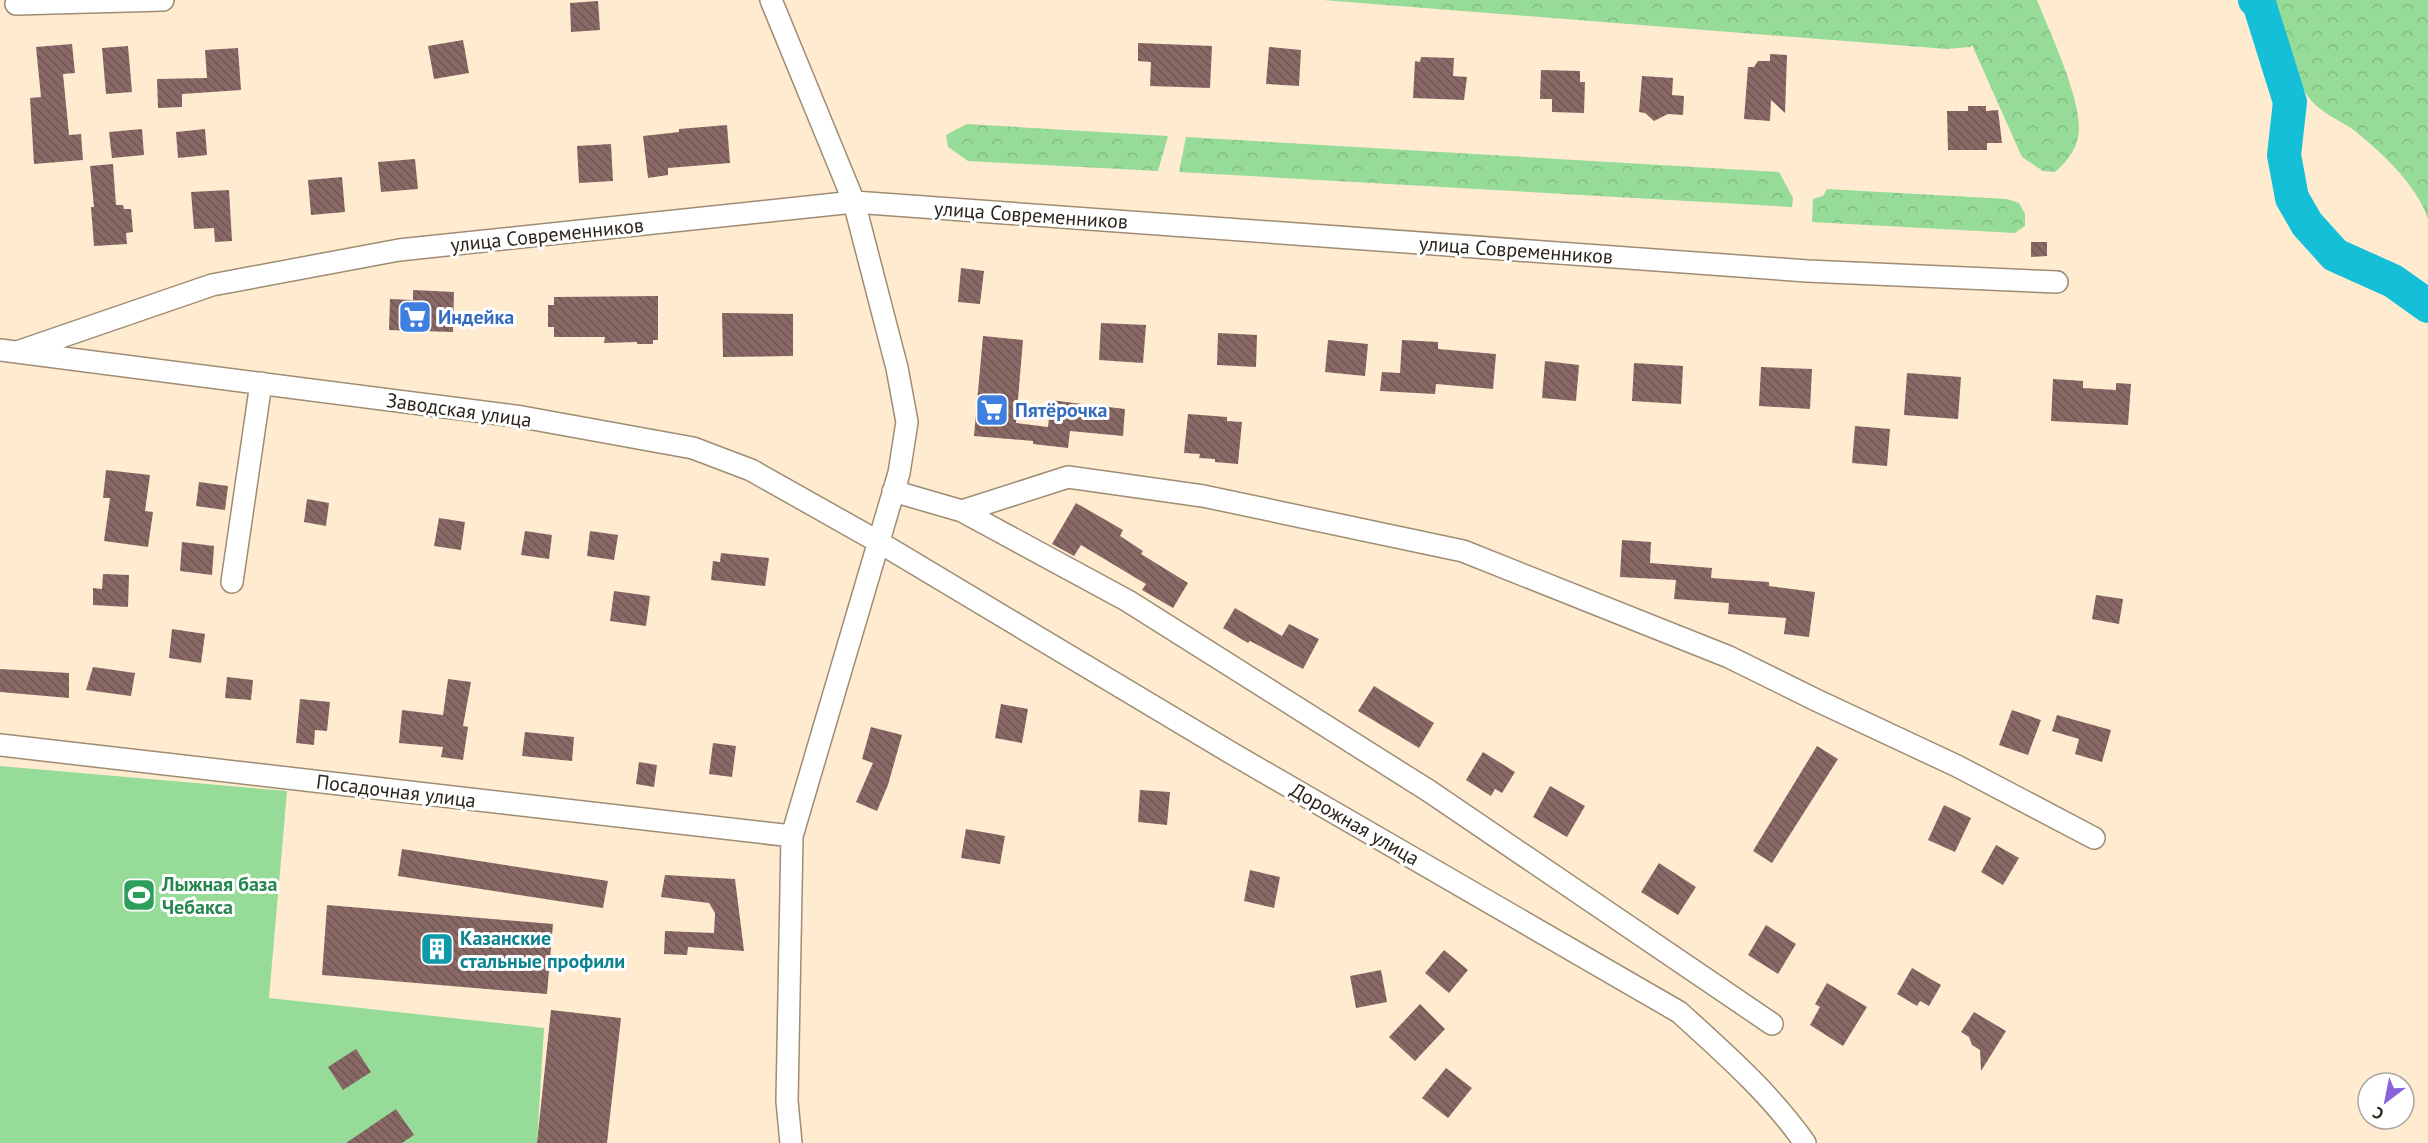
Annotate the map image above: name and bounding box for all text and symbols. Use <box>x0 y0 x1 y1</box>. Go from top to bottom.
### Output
street label: улица Современников <box>933 195 1129 235</box>
street label: улица Современников <box>449 212 645 258</box>
street label: улица Современников <box>1418 230 1614 270</box>
supermarket icon: Индейка <box>397 299 433 335</box>
place label: Индейка <box>438 304 514 330</box>
street label: Заводская улица <box>385 387 533 433</box>
supermarket icon: Пятёрочка <box>974 392 1010 428</box>
place label: Пятёрочка <box>1015 397 1108 423</box>
street label: Посадочная улица <box>315 768 477 814</box>
street label: Дорожная улица <box>1286 777 1424 871</box>
place label: Лыжная база Чебакса <box>161 871 277 920</box>
sports icon: Лыжная база Чебакса <box>121 877 157 913</box>
place label: Казанские стальные профили <box>460 925 625 974</box>
building icon: Казанские стальные профили <box>419 931 455 967</box>
north arrow <box>2356 1071 2416 1131</box>
text: С <box>2369 1103 2387 1125</box>

